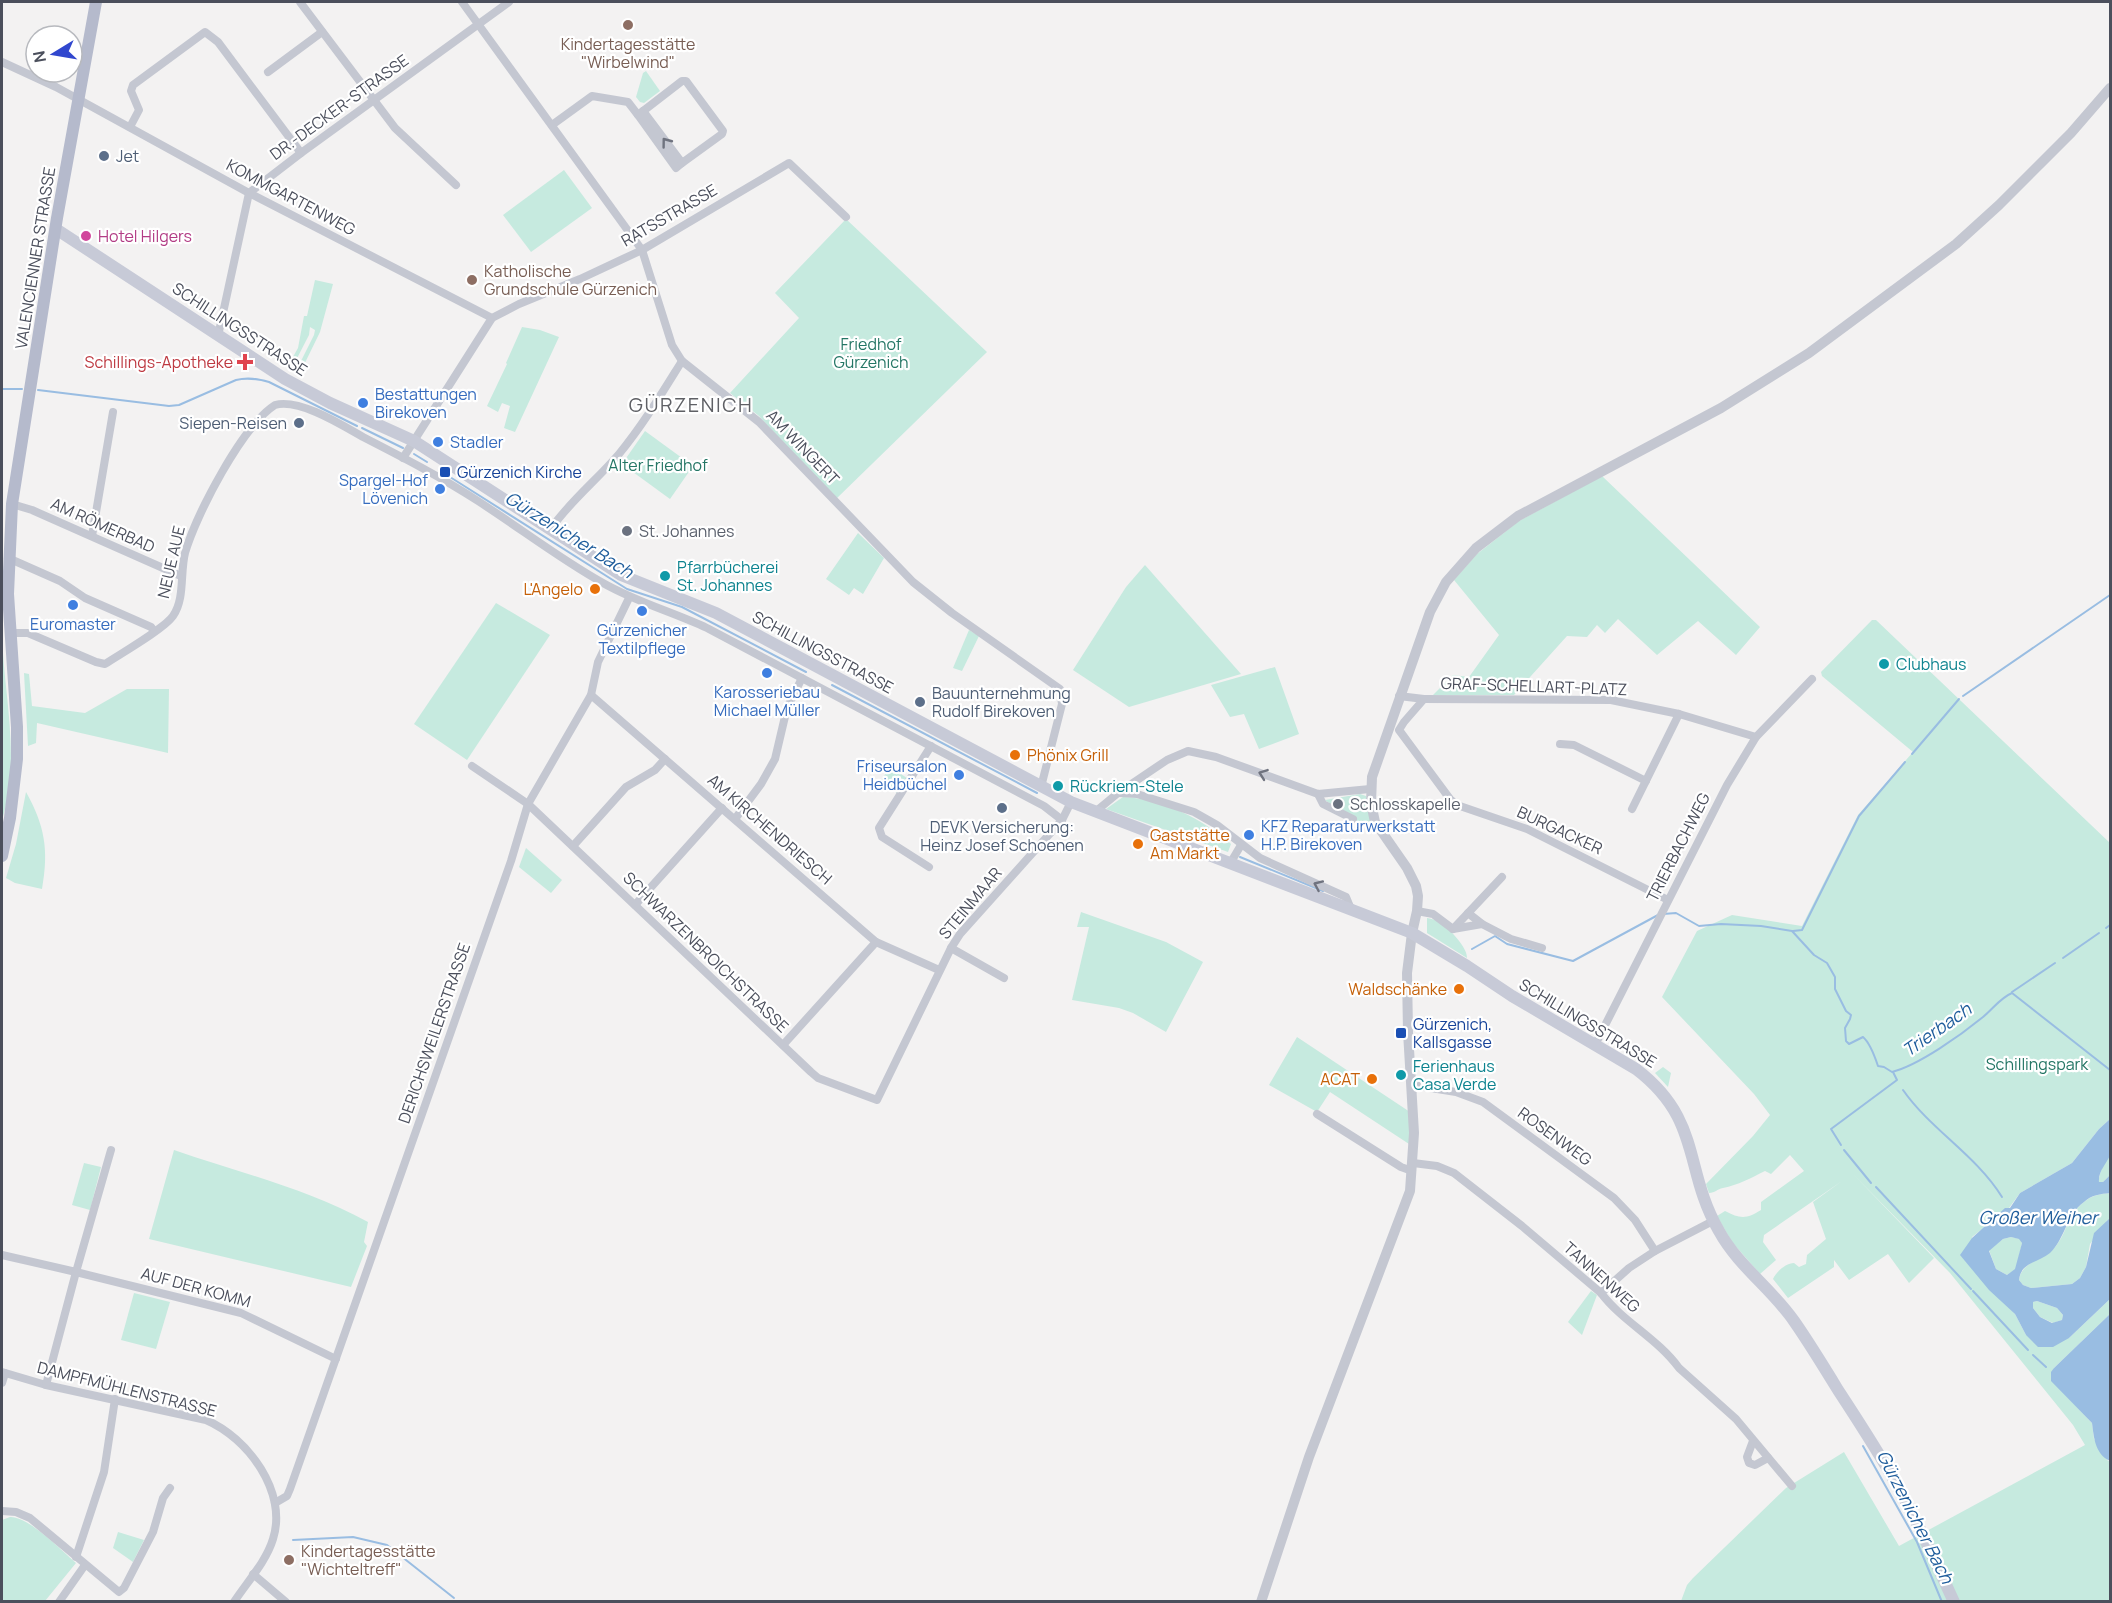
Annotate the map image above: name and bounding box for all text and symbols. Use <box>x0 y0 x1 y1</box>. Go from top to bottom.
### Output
marker: Kindertagesstätte "Wirbelwind" <box>621 18 635 32</box>
north arrow <box>24 24 84 84</box>
place label: Kindertagesstätte "Wirbelwind" <box>561 33 695 73</box>
text: N <box>27 49 51 65</box>
street label: DR.-DECKER-STRASSE <box>265 49 413 165</box>
one-way arrow <box>663 137 674 148</box>
place label: Jet <box>116 145 139 167</box>
marker: Jet <box>97 149 111 163</box>
street label: KOMMGARTENWEG <box>223 154 359 240</box>
street label: VALENCIENNER STRASSE <box>10 165 60 351</box>
street label: RATSSTRASSE <box>617 179 721 251</box>
place label: Hotel Hilgers <box>98 225 192 247</box>
marker: Hotel Hilgers <box>79 229 93 243</box>
place label: Katholische Grundschule Gürzenich <box>484 260 657 300</box>
marker: Katholische Grundschule Gürzenich <box>465 273 479 287</box>
street label: SCHILLINGSSTRASSE <box>168 277 312 381</box>
park label: Friedhof Gürzenich <box>833 333 909 373</box>
place label: Schillings-Apotheke <box>85 351 233 373</box>
marker: Schillings-Apotheke <box>238 355 252 369</box>
place label: Bestattungen Birekoven <box>375 383 477 423</box>
district label: GÜRZENICH <box>629 391 753 418</box>
marker: Bestattungen Birekoven <box>356 396 370 410</box>
street label: AM WINGERT <box>762 405 845 490</box>
place label: Siepen-Reisen <box>179 412 287 434</box>
marker: Siepen-Reisen <box>292 416 306 430</box>
place label: Stadler <box>450 431 504 453</box>
marker: Stadler <box>431 435 445 449</box>
park label: Alter Friedhof <box>608 454 708 476</box>
place label: Gürzenich Kirche <box>457 461 582 483</box>
marker: Gürzenich Kirche <box>438 465 452 479</box>
place label: Spargel-Hof Lövenich <box>339 469 428 509</box>
marker: Spargel-Hof Lövenich <box>433 482 447 496</box>
water label: Gürzenicher Bach <box>501 485 639 584</box>
street label: AM RÖMERBAD <box>47 492 159 558</box>
place label: St. Johannes <box>639 520 735 542</box>
street label: NEUE AUE <box>152 524 190 600</box>
marker: St. Johannes <box>620 524 634 538</box>
place label: Pfarrbücherei St. Johannes <box>677 556 779 596</box>
marker: Pfarrbücherei St. Johannes <box>658 569 672 583</box>
place label: L'Angelo <box>524 578 583 600</box>
marker: L'Angelo <box>588 582 602 596</box>
marker: Euromaster <box>66 598 80 612</box>
marker: Gürzenicher Textilpflege <box>635 604 649 618</box>
street label: SCHILLINGSSTRASSE <box>749 605 897 699</box>
place label: Euromaster <box>30 613 116 635</box>
place label: Gürzenicher Textilpflege <box>597 619 687 659</box>
place label: Clubhaus <box>1896 653 1966 675</box>
marker: Clubhaus <box>1877 657 1891 671</box>
marker: Karosseriebau Michael Müller <box>760 666 774 680</box>
street label: GRAF-SCHELLART-PLATZ <box>1440 672 1628 700</box>
place label: Karosseriebau Michael Müller <box>714 681 820 721</box>
place label: Bauunternehmung Rudolf Birekoven <box>932 682 1071 722</box>
marker: Bauunternehmung Rudolf Birekoven <box>913 695 927 709</box>
place label: Phönix Grill <box>1027 744 1109 766</box>
marker: Phönix Grill <box>1008 748 1022 762</box>
place label: Friseursalon Heidbüchel <box>857 755 947 795</box>
marker: Friseursalon Heidbüchel <box>952 768 966 782</box>
street label: AM KIRCHENDRIESCH <box>703 769 837 889</box>
one-way arrow <box>1258 769 1269 781</box>
place label: Rückriem-Stele <box>1070 775 1184 797</box>
marker: Rückriem-Stele <box>1051 779 1065 793</box>
street label: TRIERBACHWEG <box>1641 789 1715 905</box>
place label: Schlosskapelle <box>1350 793 1461 815</box>
marker: Schlosskapelle <box>1331 797 1345 811</box>
marker: DEVK Versicherung: Heinz Josef Schoenen <box>995 801 1009 815</box>
street label: BURGACKER <box>1514 801 1606 859</box>
place label: KFZ Reparaturwerkstatt H.P. Birekoven <box>1261 815 1436 855</box>
place label: DEVK Versicherung: Heinz Josef Schoenen <box>920 816 1084 856</box>
place label: Gaststätte Am Markt <box>1150 824 1230 864</box>
marker: KFZ Reparaturwerkstatt H.P. Birekoven <box>1242 828 1256 842</box>
marker: Gaststätte Am Markt <box>1131 837 1145 851</box>
street label: STEINMAAR <box>933 862 1007 944</box>
street label: SCHWARZENBROICHSTRASSE <box>618 867 794 1037</box>
one-way arrow <box>1313 880 1324 892</box>
street label: DERICHSWEILERSTRASSE <box>393 940 475 1126</box>
street label: SCHILLINGSSTRASSE <box>1515 973 1661 1073</box>
place label: Waldschänke <box>1348 978 1447 1000</box>
marker: Waldschänke <box>1452 982 1466 996</box>
water label: Trierbach <box>1897 996 1977 1062</box>
place label: Gürzenich, Kallsgasse <box>1413 1013 1492 1053</box>
marker: Gürzenich, Kallsgasse <box>1394 1026 1408 1040</box>
park label: Schillingspark <box>1986 1053 2089 1075</box>
place label: Ferienhaus Casa Verde <box>1413 1055 1496 1095</box>
place label: ACAT <box>1320 1068 1360 1090</box>
marker: Ferienhaus Casa Verde <box>1394 1068 1408 1082</box>
marker: ACAT <box>1365 1072 1379 1086</box>
street label: ROSENWEG <box>1514 1102 1596 1170</box>
water label: Großer Weiher <box>1978 1205 2100 1229</box>
street label: TANNENWEG <box>1559 1237 1645 1317</box>
street label: AUF DER KOMM <box>139 1262 253 1312</box>
street label: DAMPFMÜHLENSTRASSE <box>35 1356 219 1422</box>
water label: Gürzenicher Bach <box>1872 1446 1960 1589</box>
place label: Kindertagesstätte "Wichteltreff" <box>301 1540 436 1580</box>
marker: Kindertagesstätte "Wichteltreff" <box>282 1553 296 1567</box>

